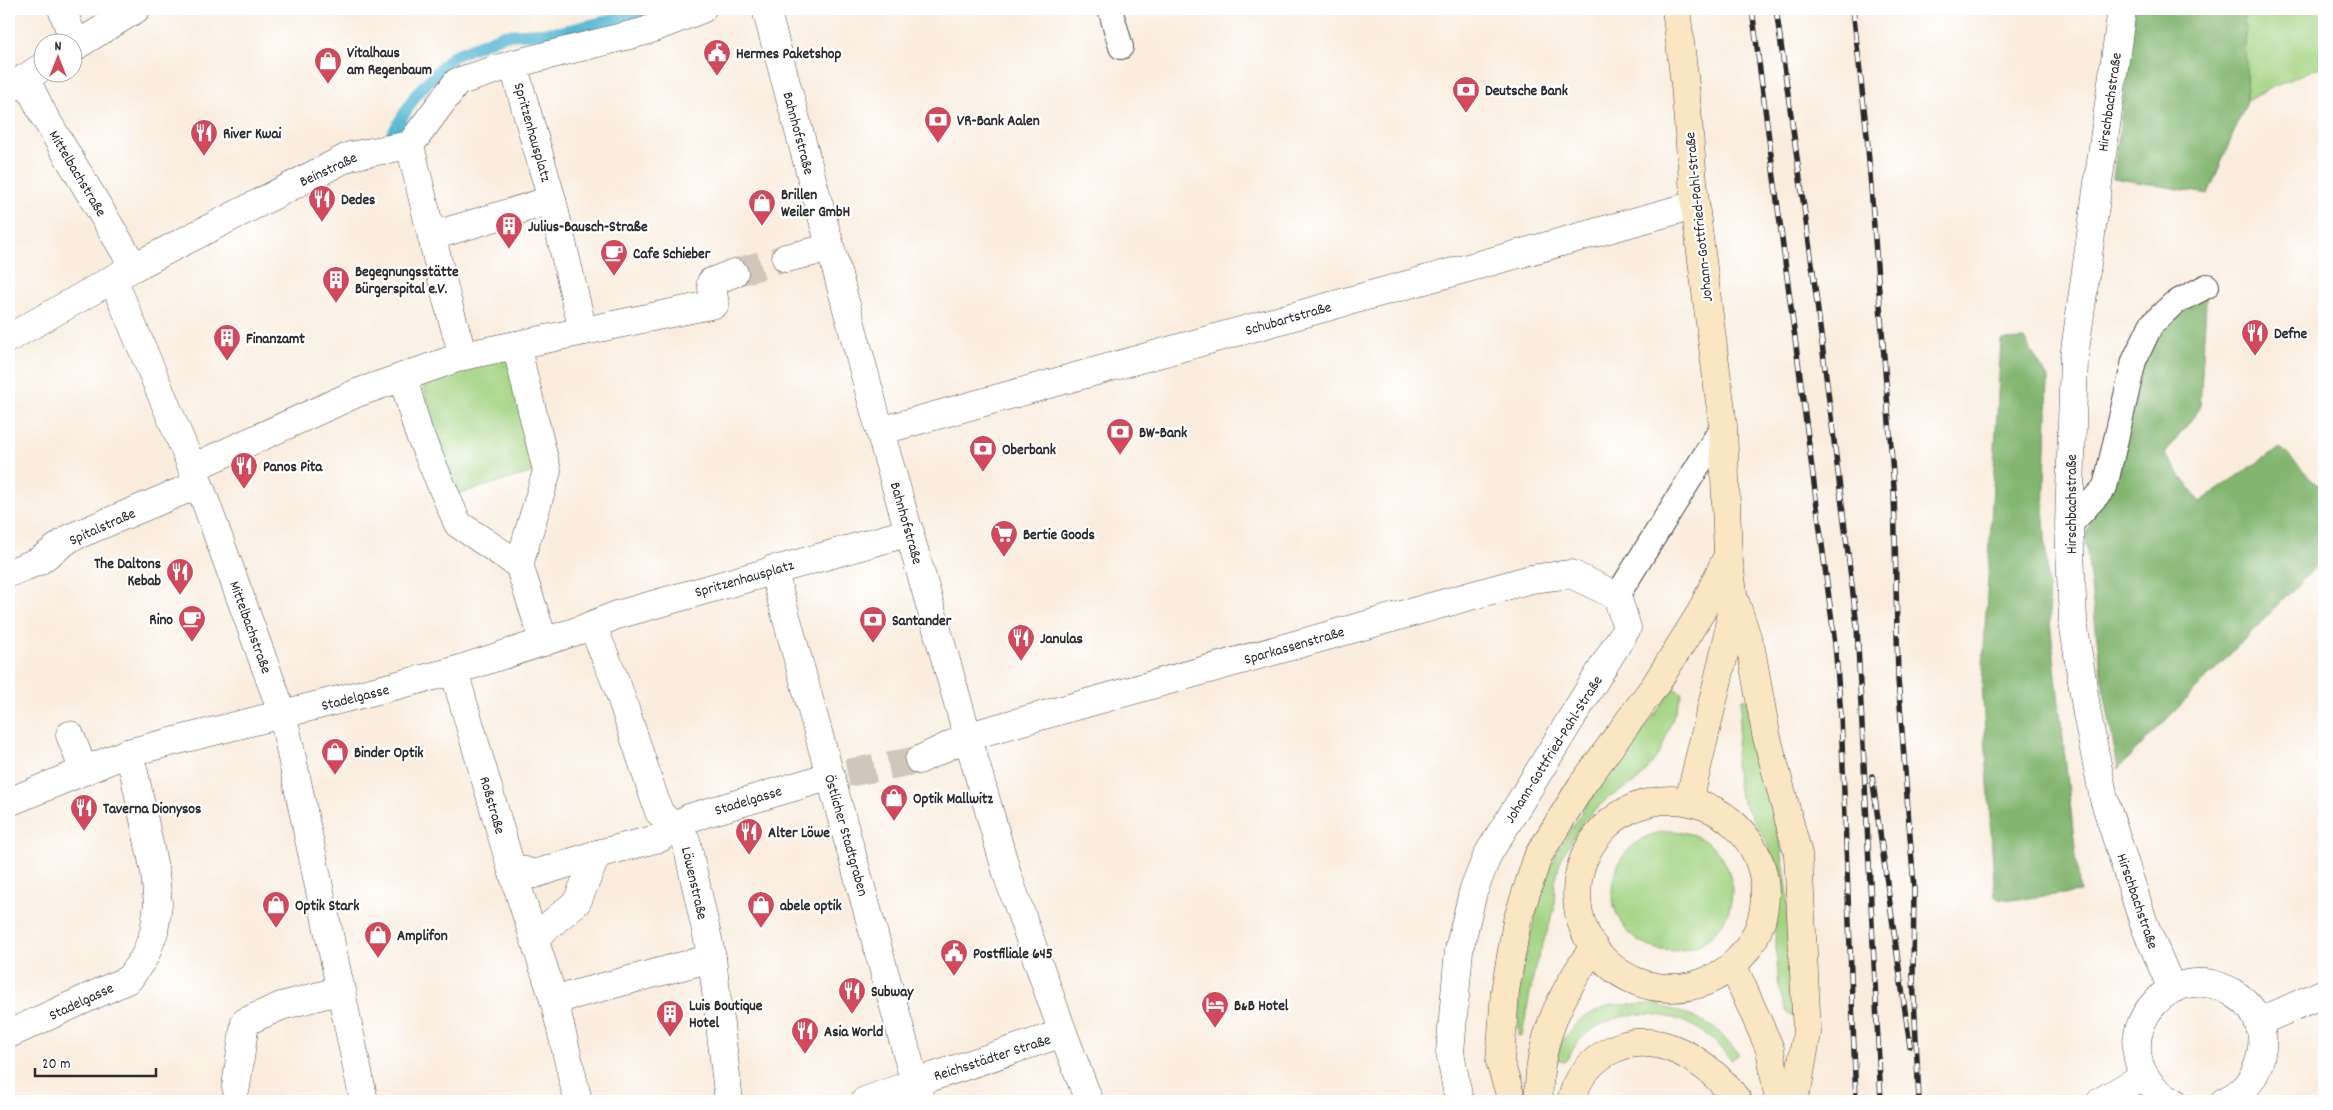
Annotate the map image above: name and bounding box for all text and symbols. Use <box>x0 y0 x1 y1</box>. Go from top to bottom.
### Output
north arrow <box>32 32 82 82</box>
text: N <box>55 37 62 57</box>
public building icon: Hermes Paketshop <box>702 38 732 77</box>
place label: Vitalhaus am Regenbaum <box>347 43 432 82</box>
place label: Hermes Paketshop <box>736 44 841 66</box>
shop icon: Vitalhaus am Regenbaum <box>313 46 343 85</box>
street label: Hirschbachstraße <box>2093 51 2129 153</box>
bank icon: Deutsche Bank <box>1451 75 1481 114</box>
street label: Spritzenhausplatz <box>506 80 556 185</box>
place label: Deutsche Bank <box>1485 81 1568 103</box>
street label: Bahnhofstraße <box>775 90 819 178</box>
bank icon: VR-Bank Aalen <box>923 105 953 144</box>
place label: VR-Bank Aalen <box>957 111 1040 133</box>
restaurant icon: River Kwai <box>189 118 219 157</box>
place label: River Kwai <box>223 124 282 146</box>
street label: Mittelbachstraße <box>42 127 111 222</box>
street label: Johann-Gottfried-Pahl-Straße <box>1680 130 1720 303</box>
street label: Beinstraße <box>296 148 362 194</box>
restaurant icon: Dedes <box>307 184 337 223</box>
place label: Brillen Weiler GmbH <box>781 185 850 224</box>
shop icon: Brillen Weiler GmbH <box>747 188 777 227</box>
place label: Dedes <box>341 190 375 212</box>
building icon: Julius-Bausch-Straße <box>494 211 524 250</box>
place label: Julius-Bausch-Straße <box>528 217 648 239</box>
cafe icon: Cafe Schieber <box>599 238 629 277</box>
place label: Cafe Schieber <box>633 244 711 266</box>
place label: Begegnungsstätte Bürgerspital e.V. <box>355 262 459 301</box>
building icon: Begegnungsstätte Bürgerspital e.V. <box>321 265 351 304</box>
street label: Schubartstraße <box>1243 297 1335 343</box>
restaurant icon: Defne <box>2240 318 2270 357</box>
building icon: Finanzamt <box>212 323 242 362</box>
place label: Defne <box>2274 324 2308 346</box>
place label: Finanzamt <box>246 329 305 351</box>
bank icon: BW-Bank <box>1105 417 1135 456</box>
place label: BW-Bank <box>1139 423 1187 445</box>
bank icon: Oberbank <box>968 434 998 473</box>
place label: Oberbank <box>1002 440 1056 462</box>
restaurant icon: Panos Pita <box>229 451 259 490</box>
street label: Hirschbachstraße <box>2062 454 2084 554</box>
place label: Panos Pita <box>263 457 323 479</box>
street label: Bahnhofstraße <box>883 480 927 568</box>
street label: Spitalstraße <box>66 503 140 552</box>
supermarket icon: Bertie Goods <box>989 519 1019 558</box>
place label: Bertie Goods <box>1023 525 1095 547</box>
place label: The Daltons Kebab <box>94 554 161 593</box>
street label: Spritzenhausplatz <box>692 555 797 605</box>
restaurant icon: The Daltons Kebab <box>165 557 195 596</box>
street label: Mittelbachstraße <box>222 578 276 678</box>
cafe icon: Rino <box>177 604 207 643</box>
bank icon: Santander <box>858 605 888 644</box>
place label: Rino <box>149 610 173 632</box>
place label: Santander <box>892 611 952 633</box>
street label: Sparkassenstraße <box>1242 622 1348 672</box>
restaurant icon: Janulas <box>1006 623 1036 662</box>
place label: Janulas <box>1040 629 1083 651</box>
street label: Johann-Gottfried-Pahl-Straße <box>1500 672 1609 828</box>
street label: Stadelgasse <box>319 680 392 718</box>
shop icon: Binder Optik <box>320 737 350 776</box>
place label: Binder Optik <box>354 743 423 765</box>
street label: Östlicher Stadtgraben <box>817 772 873 899</box>
street label: Roßstraße <box>472 774 510 837</box>
street label: Stadelgasse <box>712 781 785 823</box>
shop icon: Optik Mallwitz <box>879 783 909 822</box>
place label: Optik Mallwitz <box>913 789 993 811</box>
restaurant icon: Taverna Dionysos <box>69 793 99 832</box>
place label: Taverna Dionysos <box>103 799 201 821</box>
restaurant icon: Alter Löwe <box>734 817 764 856</box>
place label: Alter Löwe <box>768 823 830 845</box>
street label: Löwenstraße <box>674 845 712 922</box>
street label: Hirschbachstraße <box>2109 851 2163 953</box>
shop icon: Optik Stark <box>261 890 291 929</box>
shop icon: abele optik <box>746 890 776 929</box>
place label: Optik Stark <box>295 896 359 918</box>
place label: abele optik <box>780 896 842 918</box>
shop icon: Amplifon <box>363 920 393 959</box>
place label: Amplifon <box>397 926 448 948</box>
public building icon: Postfiliale 645 <box>939 938 969 977</box>
place label: Postfiliale 645 <box>973 944 1053 966</box>
restaurant icon: Subway <box>837 976 867 1015</box>
street label: Stadelgasse <box>46 978 118 1027</box>
place label: Subway <box>871 982 914 1004</box>
hotel icon: B&B Hotel <box>1200 990 1230 1029</box>
place label: Luis Boutique Hotel <box>689 996 763 1035</box>
place label: B&B Hotel <box>1234 996 1289 1018</box>
building icon: Luis Boutique Hotel <box>655 999 685 1038</box>
restaurant icon: Asia World <box>790 1016 820 1055</box>
place label: Asia World <box>824 1022 883 1044</box>
street label: Reichsstädter Straße <box>931 1029 1054 1088</box>
scale bar <box>35 1045 156 1077</box>
text: 20 m <box>42 1054 70 1076</box>

